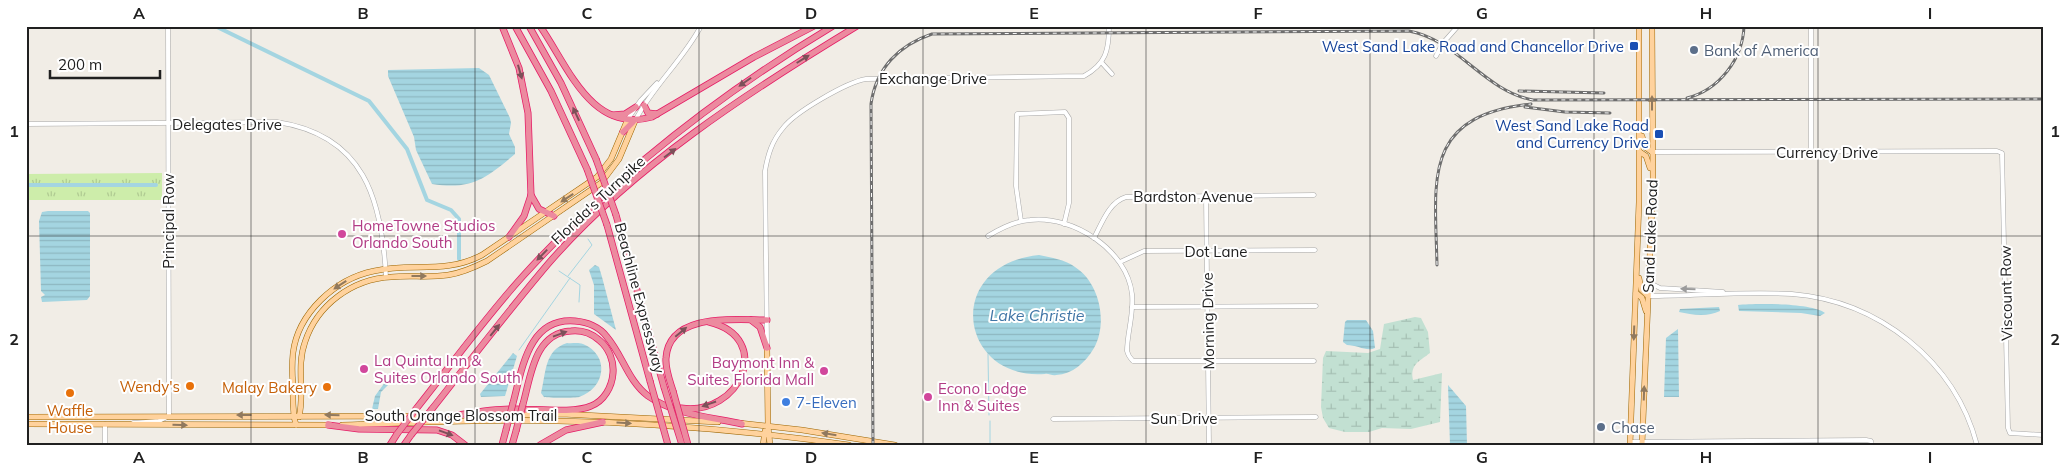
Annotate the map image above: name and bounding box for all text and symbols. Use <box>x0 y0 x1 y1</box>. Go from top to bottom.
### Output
text: A <box>133 3 145 23</box>
text: B <box>357 3 369 23</box>
text: C <box>582 3 593 23</box>
text: D <box>805 3 817 23</box>
text: E <box>1029 3 1039 23</box>
text: F <box>1253 3 1263 23</box>
text: G <box>1476 3 1488 23</box>
text: H <box>1700 3 1712 23</box>
text: I <box>1928 3 1932 23</box>
place label: West Sand Lake Road and Chancellor Drive <box>1322 37 1624 56</box>
marker: West Sand Lake Road and Chancellor Drive <box>1628 40 1640 52</box>
place label: Bank of America <box>1704 41 1819 60</box>
marker: Bank of America <box>1688 44 1700 56</box>
scale bar <box>50 48 160 80</box>
one-way arrow <box>796 54 809 64</box>
text: 200 m <box>58 55 102 74</box>
one-way arrow <box>516 64 524 79</box>
street label: Exchange Drive <box>879 69 987 88</box>
one-way arrow <box>738 77 752 87</box>
one-way arrow <box>1648 95 1656 111</box>
one-way arrow <box>572 107 580 122</box>
street label: Delegates Drive <box>172 115 282 134</box>
place label: West Sand Lake Road and Currency Drive <box>1495 116 1649 152</box>
text: 1 <box>9 121 19 141</box>
text: 1 <box>2050 121 2060 141</box>
marker: West Sand Lake Road and Currency Drive <box>1653 128 1665 140</box>
street label: Currency Drive <box>1776 143 1878 162</box>
one-way arrow <box>663 148 677 158</box>
street label: Florida's Turnpike <box>547 152 649 248</box>
street label: Principal Row <box>159 173 178 269</box>
street label: Sand Lake Road <box>1639 179 1661 293</box>
street label: Bardston Avenue <box>1133 187 1253 206</box>
one-way arrow <box>560 193 574 203</box>
place label: HomeTowne Studios Orlando South <box>352 216 495 252</box>
street label: Beachline Expressway <box>611 220 669 376</box>
marker: HomeTowne Studios Orlando South <box>336 228 348 240</box>
street label: Dot Lane <box>1185 242 1248 261</box>
street label: Viscount Row <box>1996 245 2016 341</box>
one-way arrow <box>536 249 548 261</box>
street label: Morning Drive <box>1198 272 1218 370</box>
one-way arrow <box>411 273 427 281</box>
one-way arrow <box>333 280 347 289</box>
one-way arrow <box>1680 284 1696 292</box>
water label: Lake Christie <box>989 305 1085 325</box>
one-way arrow <box>490 324 501 337</box>
one-way arrow <box>1630 325 1638 341</box>
one-way arrow <box>674 326 687 337</box>
text: 2 <box>9 329 19 349</box>
text: 2 <box>2050 329 2060 349</box>
one-way arrow <box>553 330 568 338</box>
place label: La Quinta Inn & Suites Orlando South <box>374 351 521 387</box>
place label: Baymont Inn & Suites Florida Mall <box>687 353 815 389</box>
marker: La Quinta Inn & Suites Orlando South <box>358 363 370 375</box>
marker: Baymont Inn & Suites Florida Mall <box>818 365 830 377</box>
place label: Wendy's <box>120 377 180 396</box>
place label: Malay Bakery <box>222 378 317 397</box>
place label: Econo Lodge Inn & Suites <box>938 379 1027 415</box>
marker: Wendy's <box>184 380 196 392</box>
marker: Malay Bakery <box>321 381 333 393</box>
one-way arrow <box>1641 385 1649 401</box>
marker: Waffle House <box>64 387 76 399</box>
marker: Econo Lodge Inn & Suites <box>922 391 934 403</box>
place label: 7-Eleven <box>796 393 857 412</box>
marker: 7-Eleven <box>780 396 792 408</box>
place label: Waffle House <box>47 401 93 437</box>
one-way arrow <box>701 401 716 409</box>
street label: South Orange Blossom Trail <box>365 406 557 425</box>
street label: Sun Drive <box>1151 409 1217 428</box>
one-way arrow <box>324 411 340 419</box>
one-way arrow <box>236 412 252 420</box>
place label: Chase <box>1611 418 1655 437</box>
one-way arrow <box>617 419 633 427</box>
one-way arrow <box>172 421 188 429</box>
marker: Chase <box>1595 421 1607 433</box>
one-way arrow <box>438 430 453 437</box>
one-way arrow <box>821 430 837 438</box>
text: A <box>133 447 145 467</box>
text: B <box>357 447 369 467</box>
text: C <box>582 447 593 467</box>
text: D <box>805 447 817 467</box>
text: E <box>1029 447 1039 467</box>
text: F <box>1253 447 1263 467</box>
text: G <box>1476 447 1488 467</box>
text: H <box>1700 447 1712 467</box>
text: I <box>1928 447 1932 467</box>

